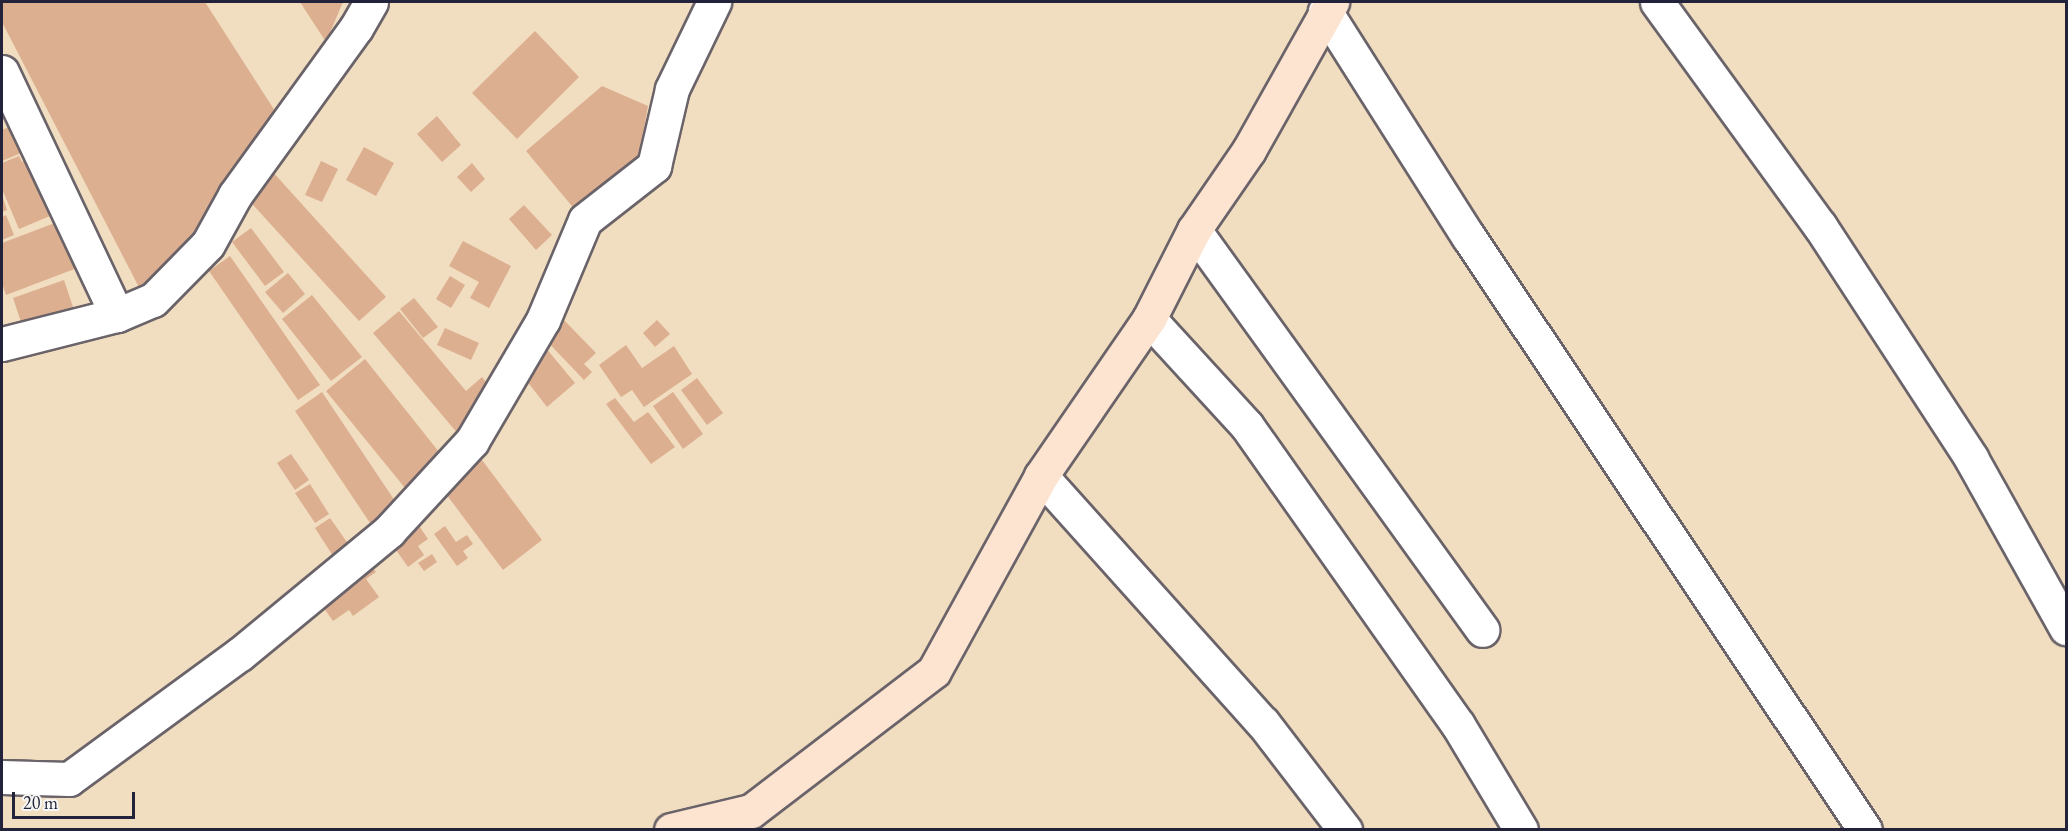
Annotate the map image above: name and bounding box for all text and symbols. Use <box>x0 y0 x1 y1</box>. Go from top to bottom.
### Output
scale bar <box>15 780 138 818</box>
text: 20 m <box>23 791 58 814</box>

